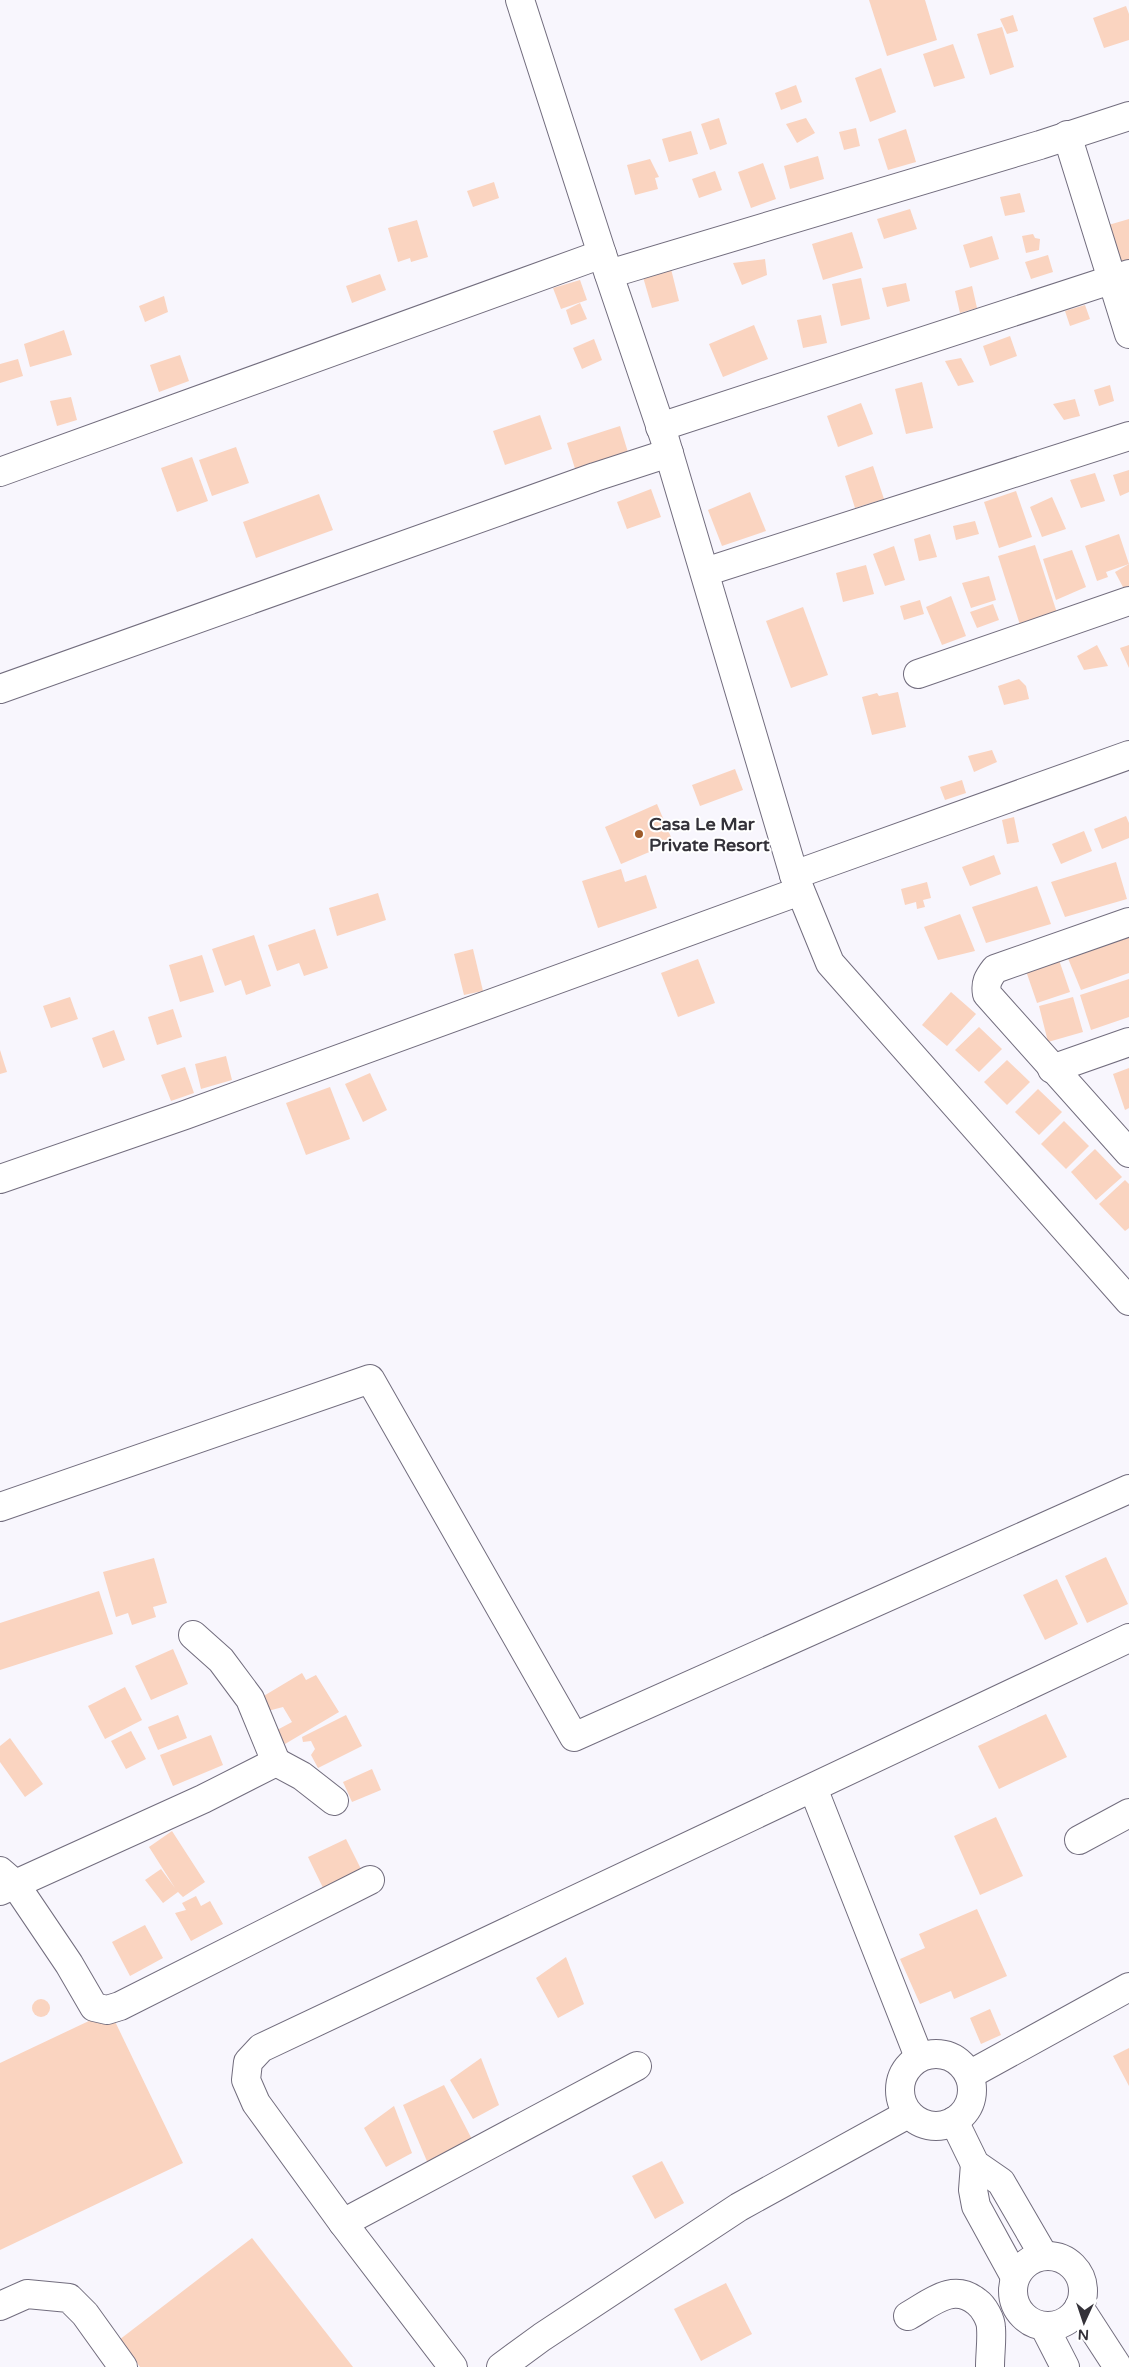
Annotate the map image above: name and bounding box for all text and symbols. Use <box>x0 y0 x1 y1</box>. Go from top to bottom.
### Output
place label: Casa Le Mar Private Resort <box>649 813 770 856</box>
marker: Casa Le Mar Private Resort <box>633 828 645 840</box>
north arrow <box>1059 2297 1109 2347</box>
text: N <box>1077 2326 1089 2343</box>

